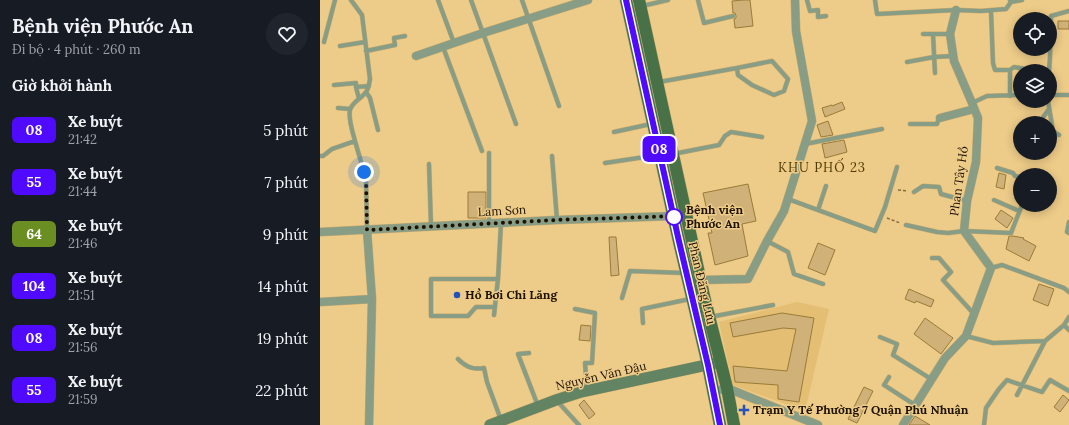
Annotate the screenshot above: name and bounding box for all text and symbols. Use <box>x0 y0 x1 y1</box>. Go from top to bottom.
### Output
map controls <box>1013 12 1057 212</box>
button: locate <box>1013 12 1057 56</box>
button: heart <box>266 13 308 55</box>
text: Bệnh viện Phước An <box>12 14 193 38</box>
text: Đi bộ · 4 phút · 260 m <box>12 41 141 58</box>
button: layers <box>1013 64 1057 108</box>
text: Giờ khởi hành <box>12 76 112 95</box>
text: Xe buýt <box>68 112 122 131</box>
button: + <box>1013 116 1057 160</box>
text: 08 <box>26 121 42 139</box>
text: 5 phút <box>263 121 308 140</box>
text: 21:42 <box>68 131 97 148</box>
line badge: 08 <box>641 136 677 162</box>
text: 08 <box>651 140 667 158</box>
street label: Phan Tây Hồ <box>946 145 971 217</box>
district label: KHU PHỐ 23 <box>778 157 866 176</box>
your location <box>354 162 374 182</box>
text: Xe buýt <box>68 164 122 183</box>
button: − <box>1013 168 1057 212</box>
text: 55 <box>26 173 42 191</box>
text: 7 phút <box>264 173 308 192</box>
text: 21:44 <box>68 183 97 200</box>
street label: Lam Sơn <box>477 202 527 219</box>
place label: Bệnh viện Phước An <box>686 202 743 231</box>
marker: Bệnh viện Phước An <box>665 208 683 226</box>
text: Xe buýt <box>68 216 122 235</box>
text: 64 <box>26 225 42 243</box>
text: 9 phút <box>263 225 308 244</box>
text: 21:46 <box>68 235 98 252</box>
street label: Phan Đăng Lưu <box>686 240 719 326</box>
text: Xe buýt <box>68 268 122 287</box>
text: 104 <box>23 277 45 295</box>
text: 14 phút <box>258 277 308 296</box>
text: 21:51 <box>68 287 95 304</box>
place label: Hồ Bơi Chi Lăng <box>465 287 558 302</box>
marker: Hồ Bơi Chi Lăng <box>452 290 462 300</box>
text: Xe buýt <box>68 320 122 339</box>
text: 08 <box>26 329 42 347</box>
text: 19 phút <box>257 329 308 348</box>
text: 21:56 <box>68 339 98 356</box>
street label: Nguyễn Văn Đậu <box>554 358 648 393</box>
text: Xe buýt <box>68 372 122 391</box>
text: 55 <box>26 381 42 399</box>
text: 22 phút <box>255 381 308 400</box>
text: 21:59 <box>68 391 98 408</box>
place label: Trạm Y Tế Phường 7 Quận Phú Nhuận <box>753 402 969 417</box>
marker: Trạm Y Tế Phường 7 Quận Phú Nhuận <box>738 404 750 416</box>

